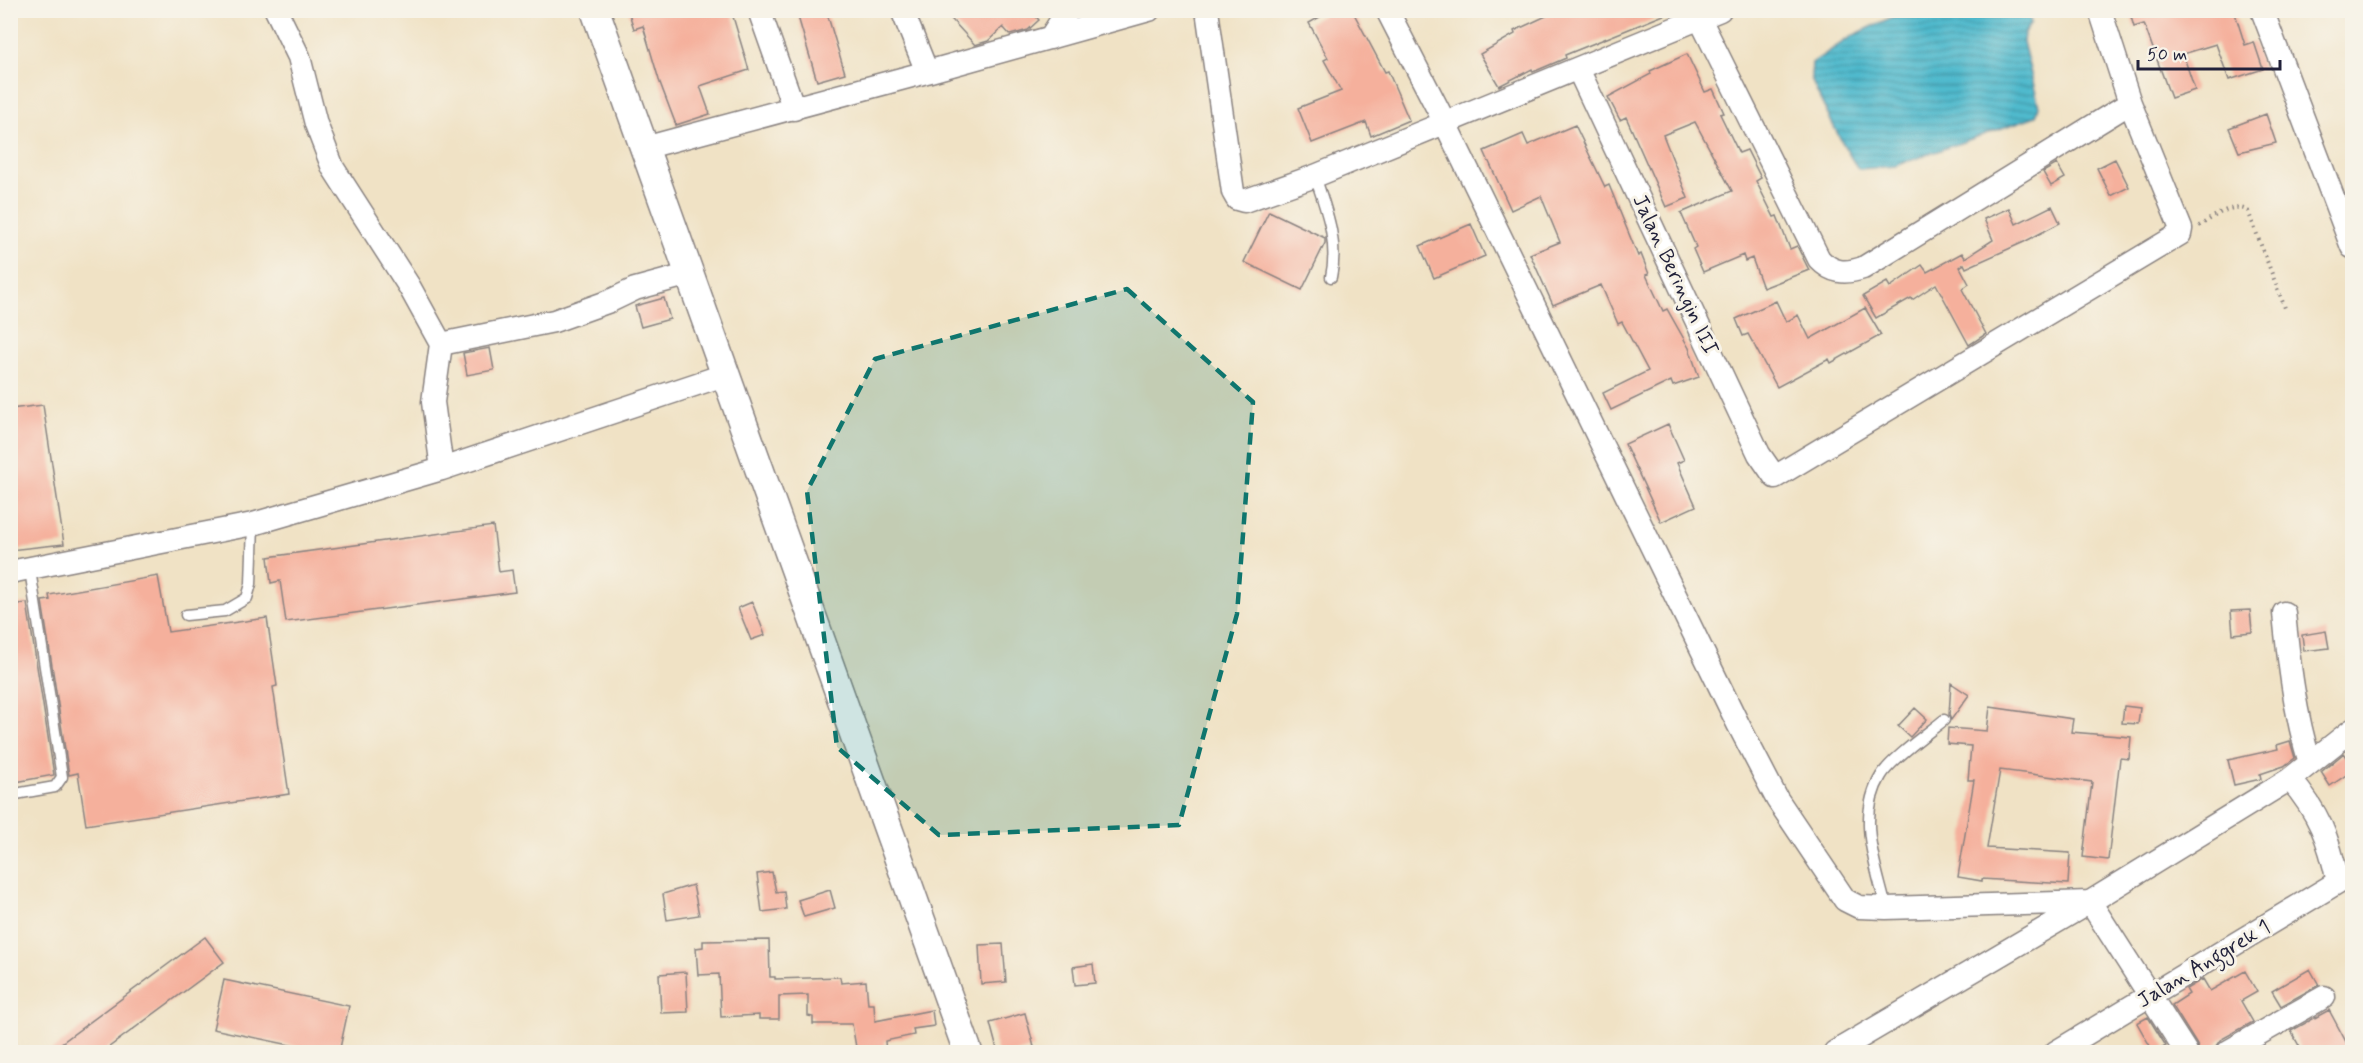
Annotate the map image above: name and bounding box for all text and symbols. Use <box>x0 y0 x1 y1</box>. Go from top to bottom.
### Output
scale bar <box>2138 33 2280 71</box>
text: 50 m <box>2147 43 2187 67</box>
street label: Jalan Beringin III <box>1625 190 1725 360</box>
street label: Jalan Anggrek 1 <box>2132 913 2277 1016</box>

